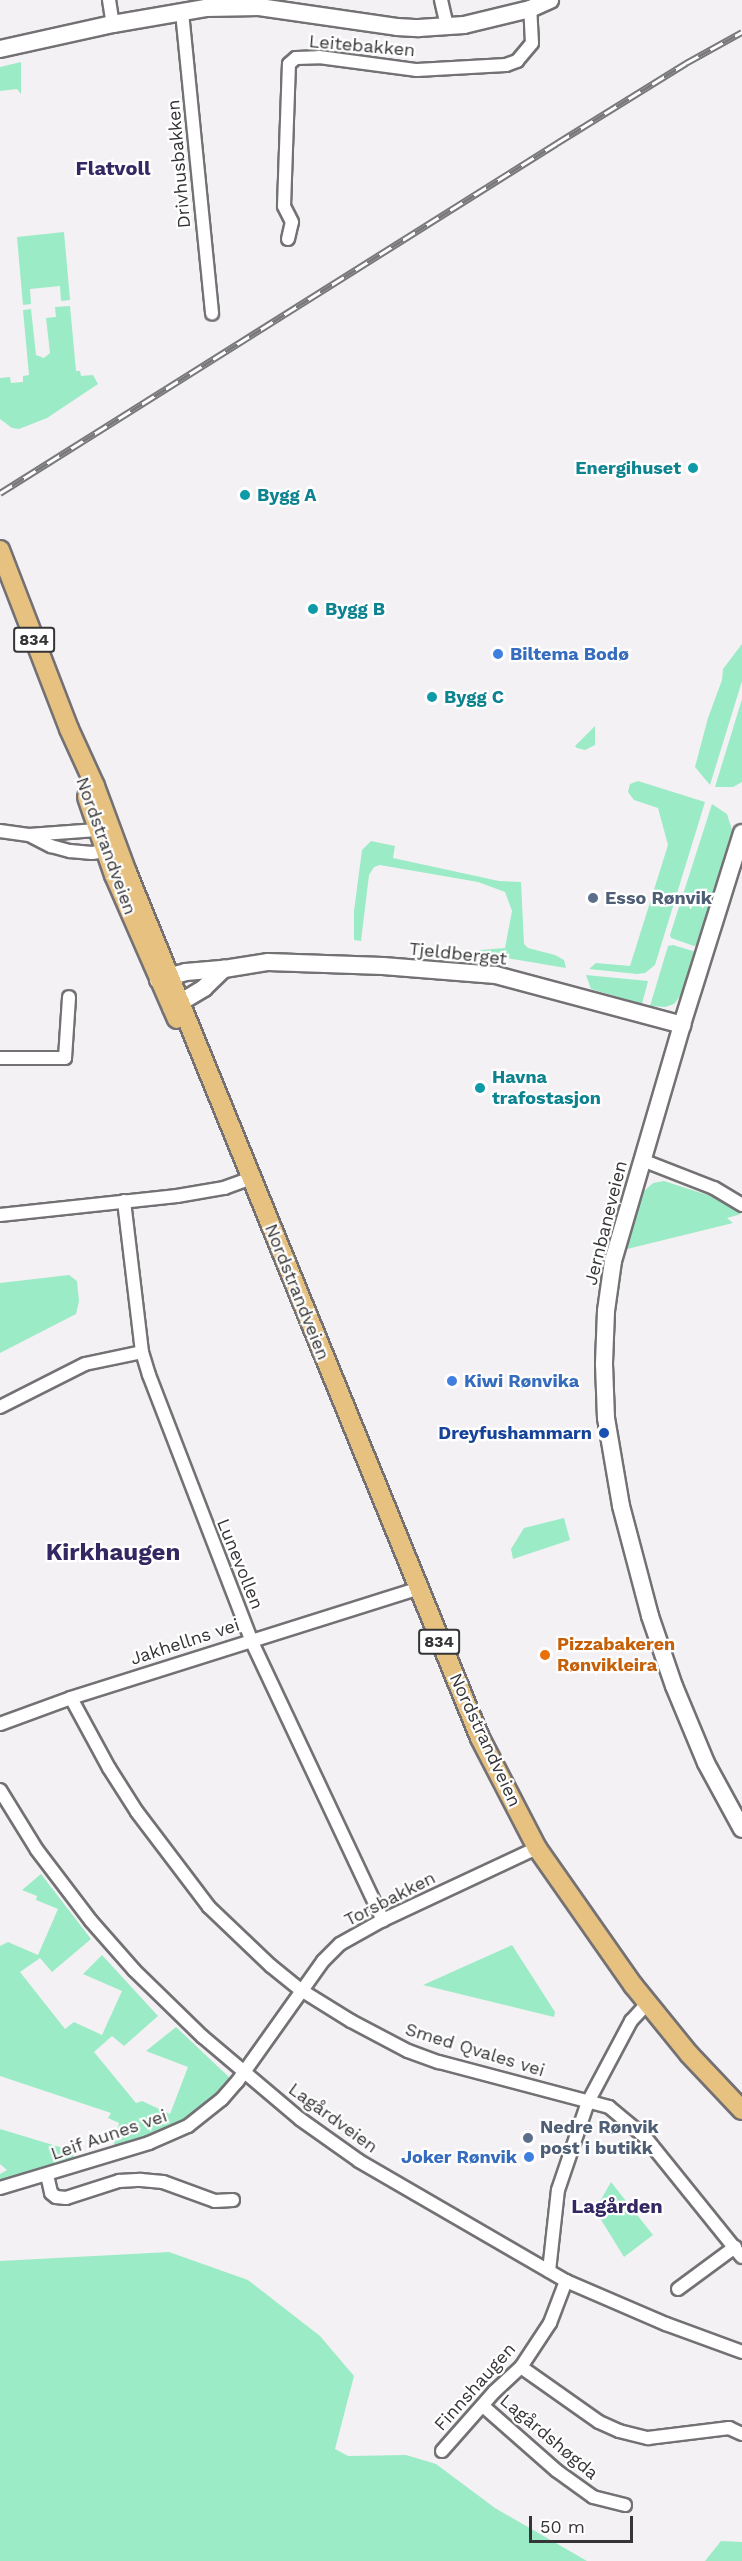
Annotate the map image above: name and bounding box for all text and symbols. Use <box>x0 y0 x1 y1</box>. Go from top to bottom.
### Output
street label: Leitebakken <box>308 31 416 61</box>
street label: Drivhusbakken <box>163 99 195 229</box>
district label: Flatvoll <box>76 156 150 180</box>
place label: Energihuset <box>575 457 681 479</box>
marker: Energihuset <box>686 461 700 475</box>
place label: Bygg A <box>257 484 317 506</box>
marker: Bygg A <box>238 488 252 502</box>
place label: Bygg B <box>325 598 385 620</box>
marker: Bygg B <box>306 602 320 616</box>
road number: 834 <box>13 627 55 653</box>
place label: Biltema Bodø <box>510 643 629 665</box>
marker: Biltema Bodø <box>491 647 505 661</box>
place label: Bygg C <box>444 686 504 708</box>
marker: Bygg C <box>425 690 439 704</box>
street label: Nordstrandveien <box>71 774 141 918</box>
place label: Esso Rønvik <box>605 887 712 909</box>
marker: Esso Rønvik <box>586 891 600 905</box>
street label: Tjeldberget <box>408 938 508 970</box>
place label: Havna trafostasjon <box>492 1067 601 1110</box>
marker: Havna trafostasjon <box>473 1081 487 1095</box>
street label: Jernbaneveien <box>580 1158 632 1288</box>
street label: Nordstrandveien <box>260 1221 334 1363</box>
place label: Kiwi Rønvika <box>464 1370 579 1392</box>
marker: Kiwi Rønvika <box>445 1374 459 1388</box>
place label: Dreyfushammarn <box>438 1422 592 1444</box>
marker: Dreyfushammarn <box>597 1426 611 1440</box>
street label: Lunevollen <box>212 1516 268 1612</box>
district label: Kirkhaugen <box>46 1539 180 1567</box>
street label: Jakhellns vei <box>127 1614 243 1670</box>
road number: 834 <box>418 1629 460 1655</box>
place label: Pizzabakeren Rønvikleira <box>557 1634 675 1676</box>
marker: Pizzabakeren Rønvikleira <box>538 1648 552 1662</box>
street label: Nordstrandveien <box>445 1670 525 1810</box>
street label: Torsbakken <box>341 1867 439 1931</box>
street label: Smed Qvales vei <box>402 2018 548 2082</box>
street label: Lagårdveien <box>284 2078 382 2158</box>
street label: Leif Aunes vei <box>47 2105 171 2165</box>
place label: Nedre Rønvik post i butikk <box>540 2117 659 2160</box>
marker: Nedre Rønvik post i butikk <box>521 2131 535 2145</box>
place label: Joker Rønvik <box>401 2146 517 2168</box>
marker: Joker Rønvik <box>522 2150 536 2164</box>
district label: Lagården <box>571 2194 663 2218</box>
street label: Finnshaugen <box>430 2338 520 2436</box>
street label: Lagårdshøgda <box>496 2390 602 2484</box>
scale bar <box>532 2504 636 2542</box>
text: 50 m <box>540 2516 585 2537</box>

